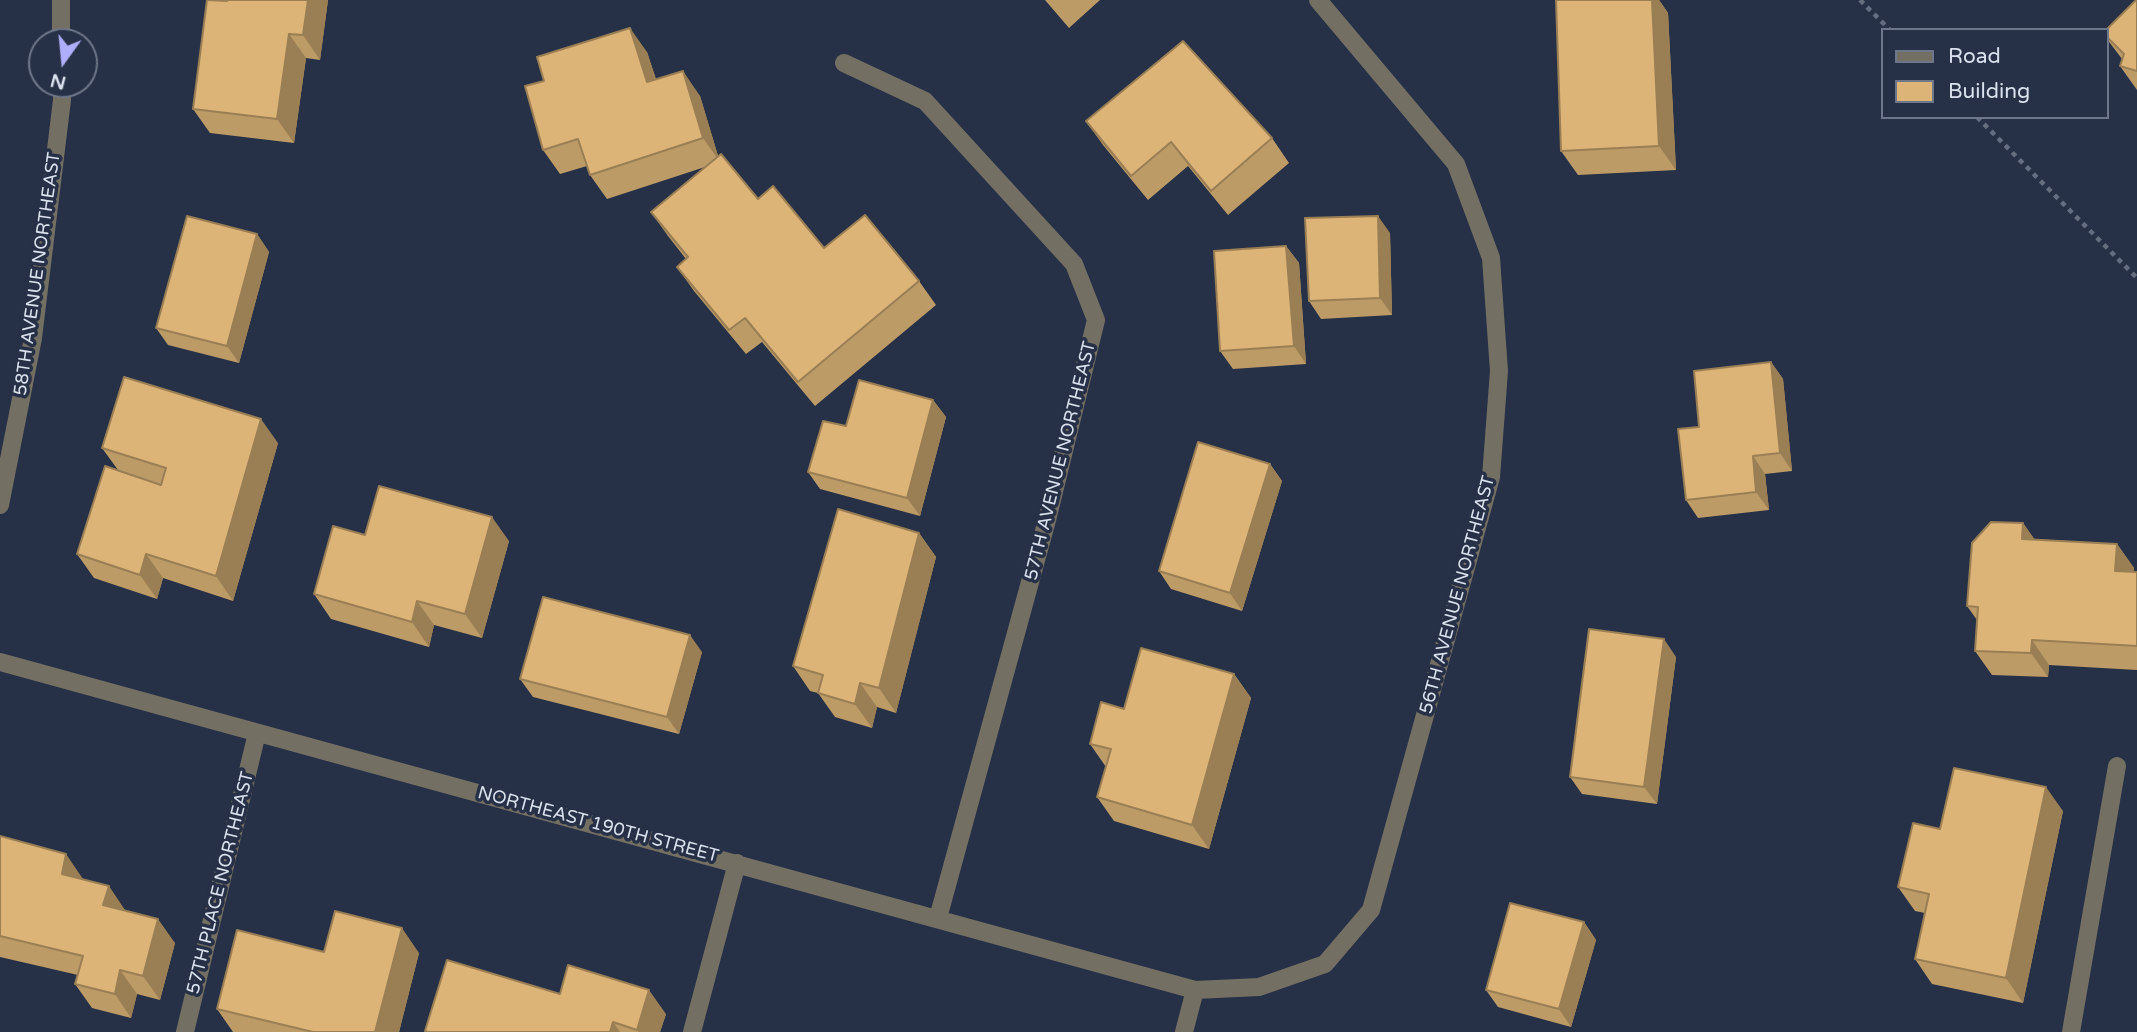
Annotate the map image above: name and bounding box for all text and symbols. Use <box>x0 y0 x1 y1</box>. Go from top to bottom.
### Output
north arrow <box>28 28 98 98</box>
legend <box>1882 28 2109 119</box>
text: Road <box>1948 44 2001 69</box>
text: N <box>48 69 68 94</box>
text: Building <box>1948 79 2030 104</box>
street label: 58TH AVENUE NORTHEAST <box>10 151 66 397</box>
street label: 57TH AVENUE NORTHEAST <box>1021 339 1101 583</box>
street label: 56TH AVENUE NORTHEAST <box>1416 474 1500 716</box>
street label: 57TH PLACE NORTHEAST <box>183 770 259 996</box>
street label: NORTHEAST 190TH STREET <box>475 782 721 868</box>

